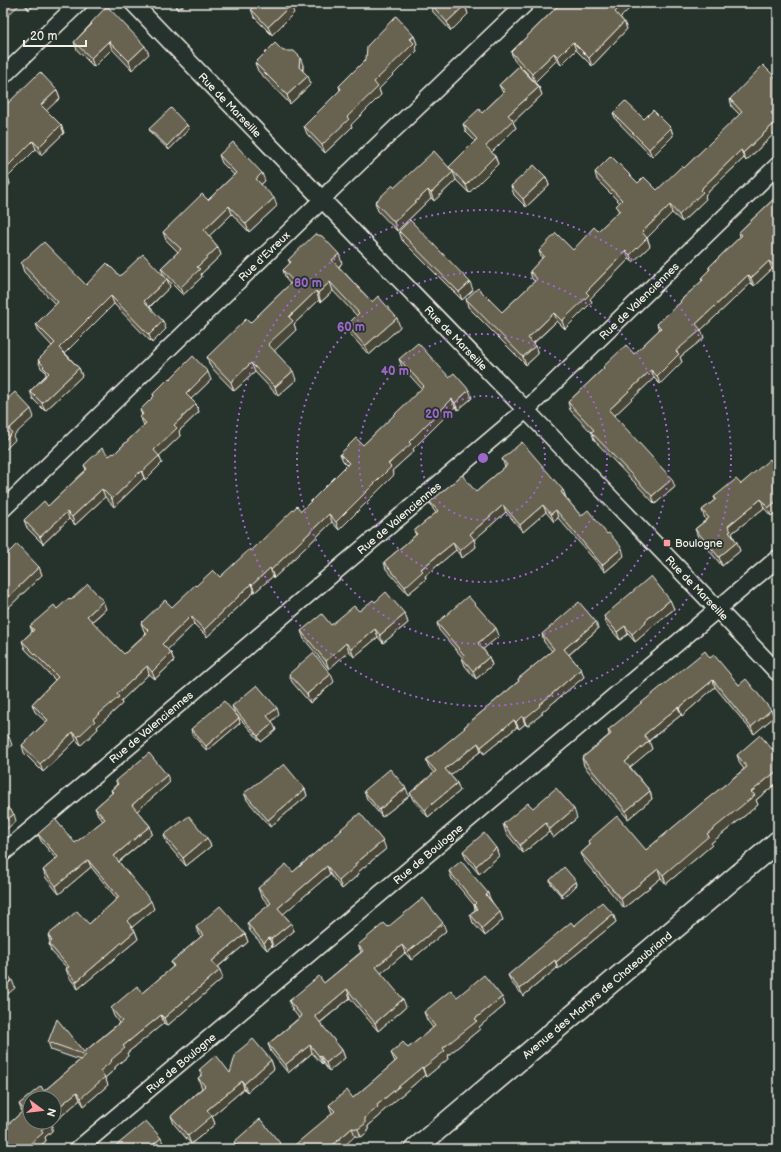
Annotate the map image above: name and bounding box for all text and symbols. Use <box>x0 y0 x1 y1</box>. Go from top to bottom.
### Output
scale bar <box>24 22 86 48</box>
text: 20 m <box>30 29 57 44</box>
street label: Rue de Marseille <box>196 70 264 141</box>
street label: Rue d'Evreux <box>236 229 293 284</box>
street label: Rue de Valenciennes <box>597 260 682 343</box>
text: 80 m <box>294 276 322 291</box>
street label: Rue de Marseille <box>422 303 490 374</box>
text: 60 m <box>337 320 365 335</box>
text: 40 m <box>381 364 409 379</box>
text: 20 m <box>425 407 453 422</box>
centre of rings <box>476 451 490 465</box>
street label: Rue de Valenciennes <box>355 479 444 557</box>
place label: Boulogne <box>675 537 723 550</box>
marker: Boulogne <box>662 538 672 548</box>
street label: Rue de Marseille <box>663 553 731 624</box>
street label: Rue de Valenciennes <box>107 688 196 766</box>
street label: Rue de Boulogne <box>391 821 466 887</box>
street label: Avenue des Martyrs de Chateaubriand <box>520 929 675 1062</box>
street label: Rue de Boulogne <box>144 1030 219 1096</box>
north arrow <box>22 1090 62 1130</box>
text: N <box>44 1107 59 1118</box>

